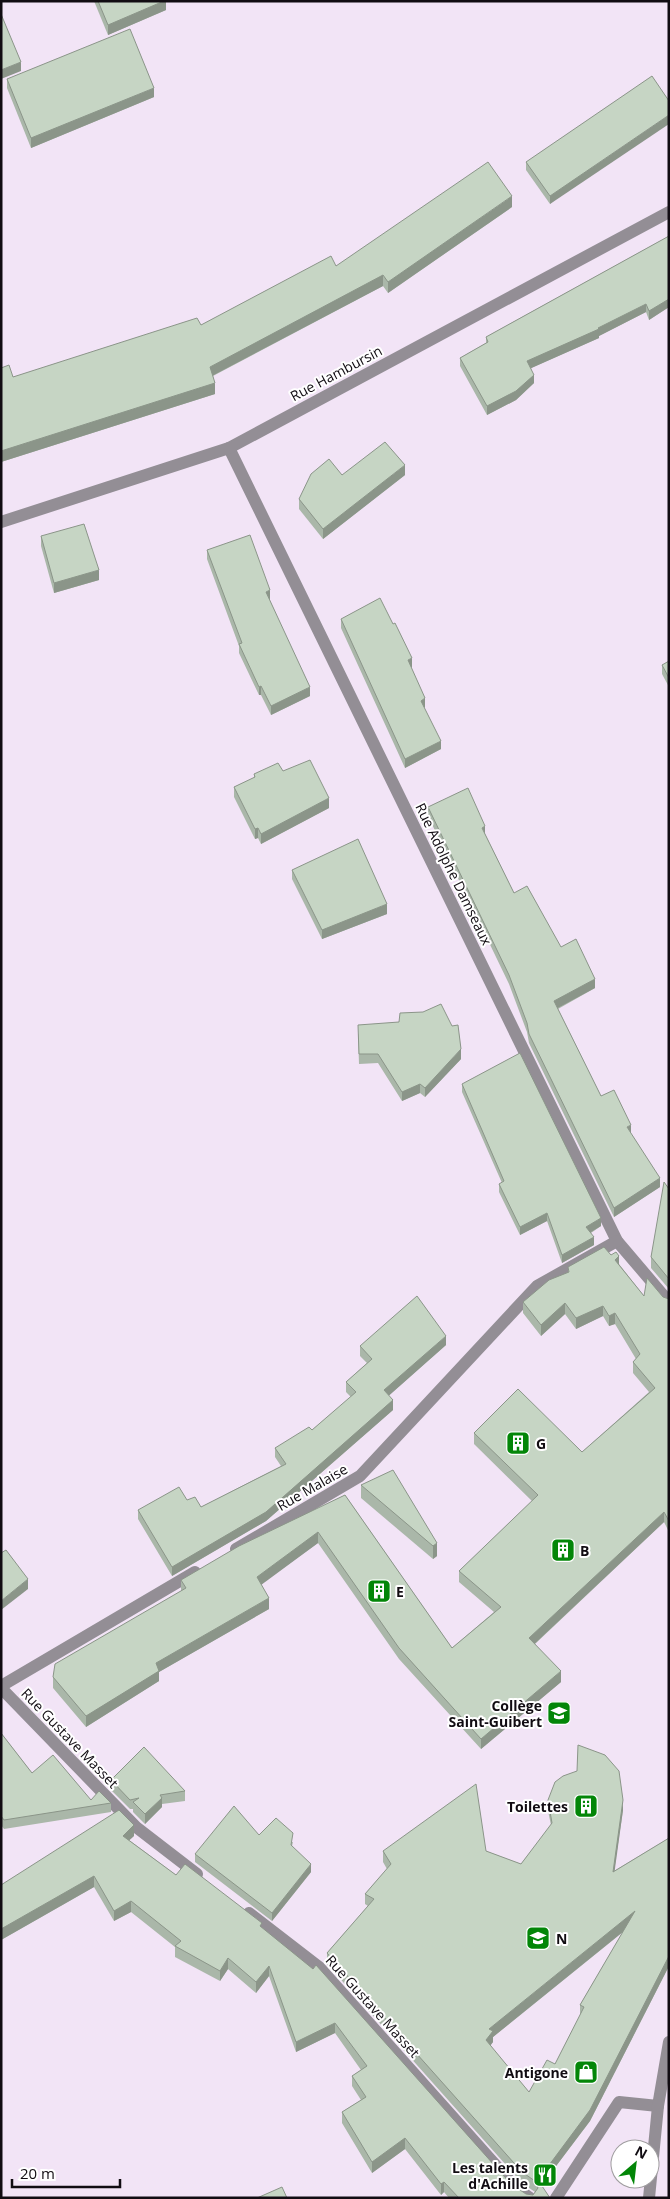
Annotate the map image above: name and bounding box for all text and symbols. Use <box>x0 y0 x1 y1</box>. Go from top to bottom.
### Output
street label: Rue Hambursin <box>287 341 385 405</box>
street label: Rue Adolphe Damseaux <box>411 800 497 949</box>
building icon: G <box>505 1430 531 1456</box>
place label: G <box>536 1434 546 1453</box>
street label: Rue Malaise <box>273 1459 351 1515</box>
building icon: B <box>550 1537 576 1563</box>
place label: B <box>580 1541 589 1560</box>
building icon: E <box>366 1578 392 1604</box>
place label: E <box>396 1582 404 1601</box>
street label: Rue Gustave Masset <box>17 1684 123 1792</box>
place label: Collège Saint-Guibert <box>449 1696 542 1731</box>
school or university icon: Collège Saint-Guibert <box>546 1700 572 1726</box>
building icon: Toilettes <box>573 1793 599 1819</box>
place label: Toilettes <box>507 1797 568 1816</box>
school or university icon: N <box>525 1925 551 1951</box>
place label: N <box>556 1929 567 1948</box>
street label: Rue Gustave Masset <box>322 1951 424 2061</box>
shop icon: Antigone <box>573 2059 599 2085</box>
place label: Antigone <box>505 2063 568 2082</box>
north arrow <box>610 2139 660 2189</box>
text: N <box>632 2141 651 2163</box>
scale bar <box>12 2156 120 2188</box>
place label: Les talents d'Achille <box>452 2158 528 2193</box>
restaurant icon: Les talents d'Achille <box>532 2162 558 2188</box>
text: 20 m <box>20 2163 55 2183</box>

